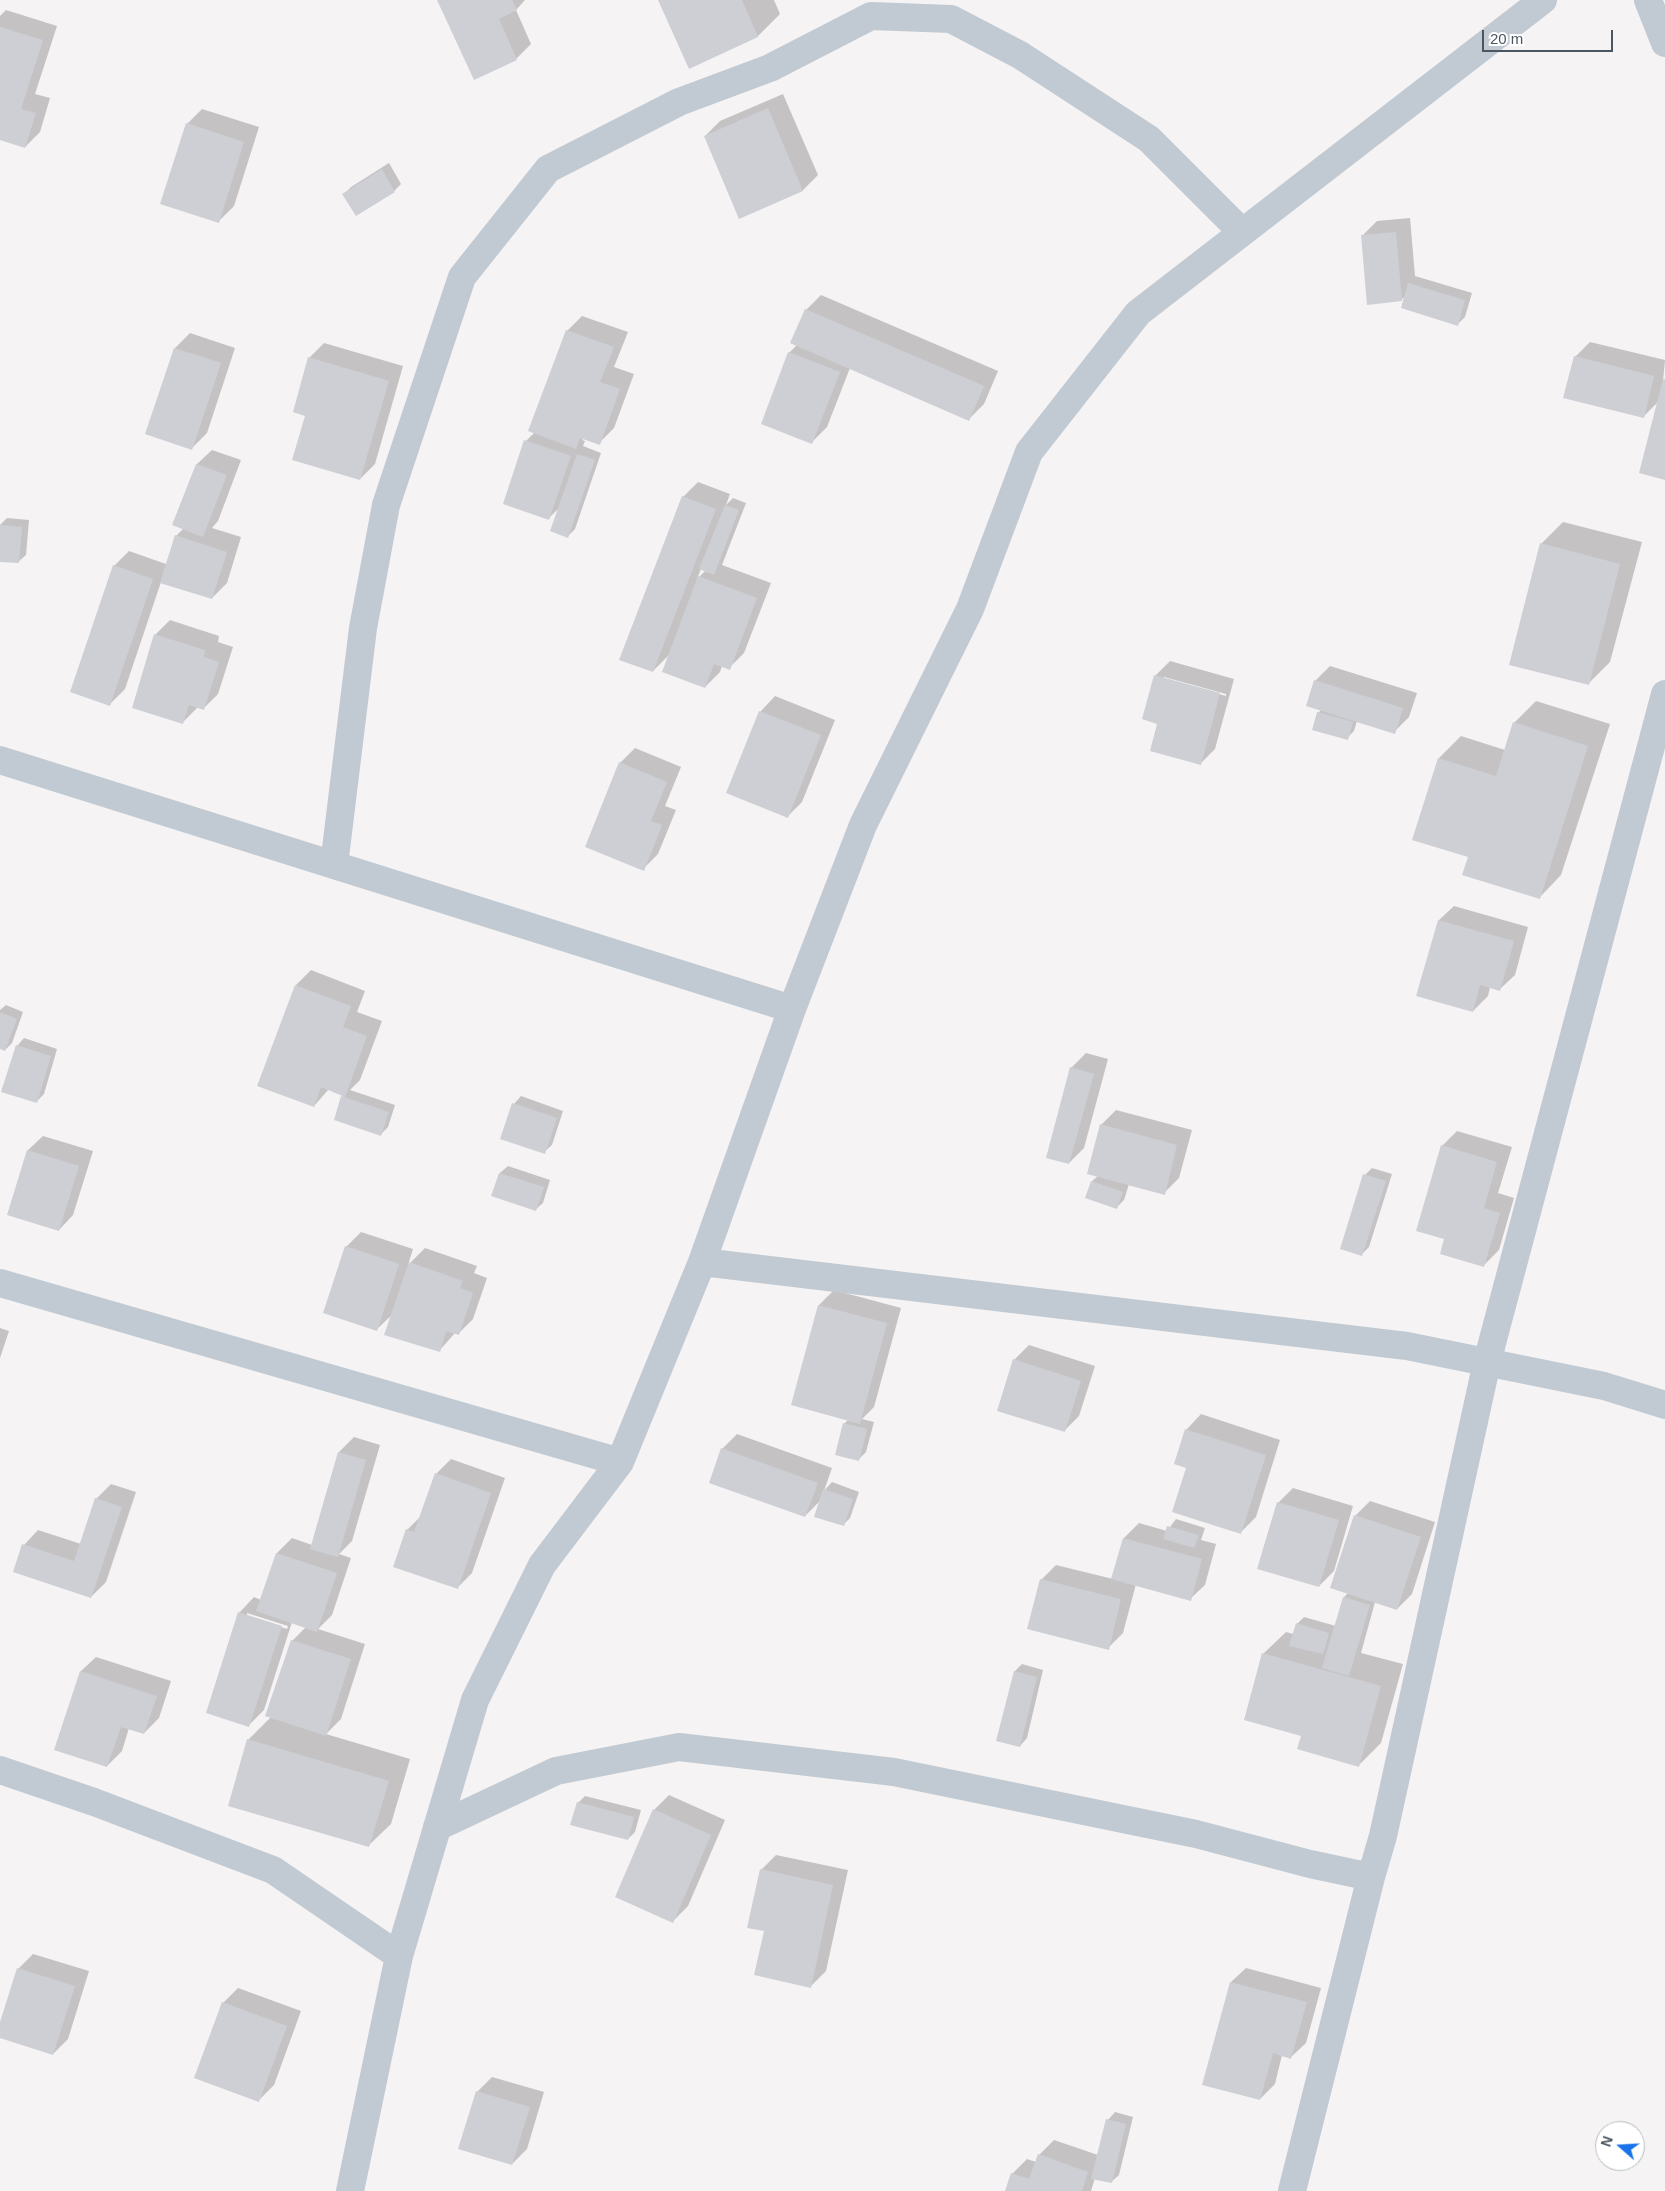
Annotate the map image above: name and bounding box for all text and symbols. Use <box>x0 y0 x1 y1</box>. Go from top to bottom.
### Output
scale bar <box>1485 20 1616 52</box>
text: 20 m <box>1490 30 1523 47</box>
north arrow <box>1595 2121 1645 2171</box>
text: N <box>1598 2134 1616 2149</box>

